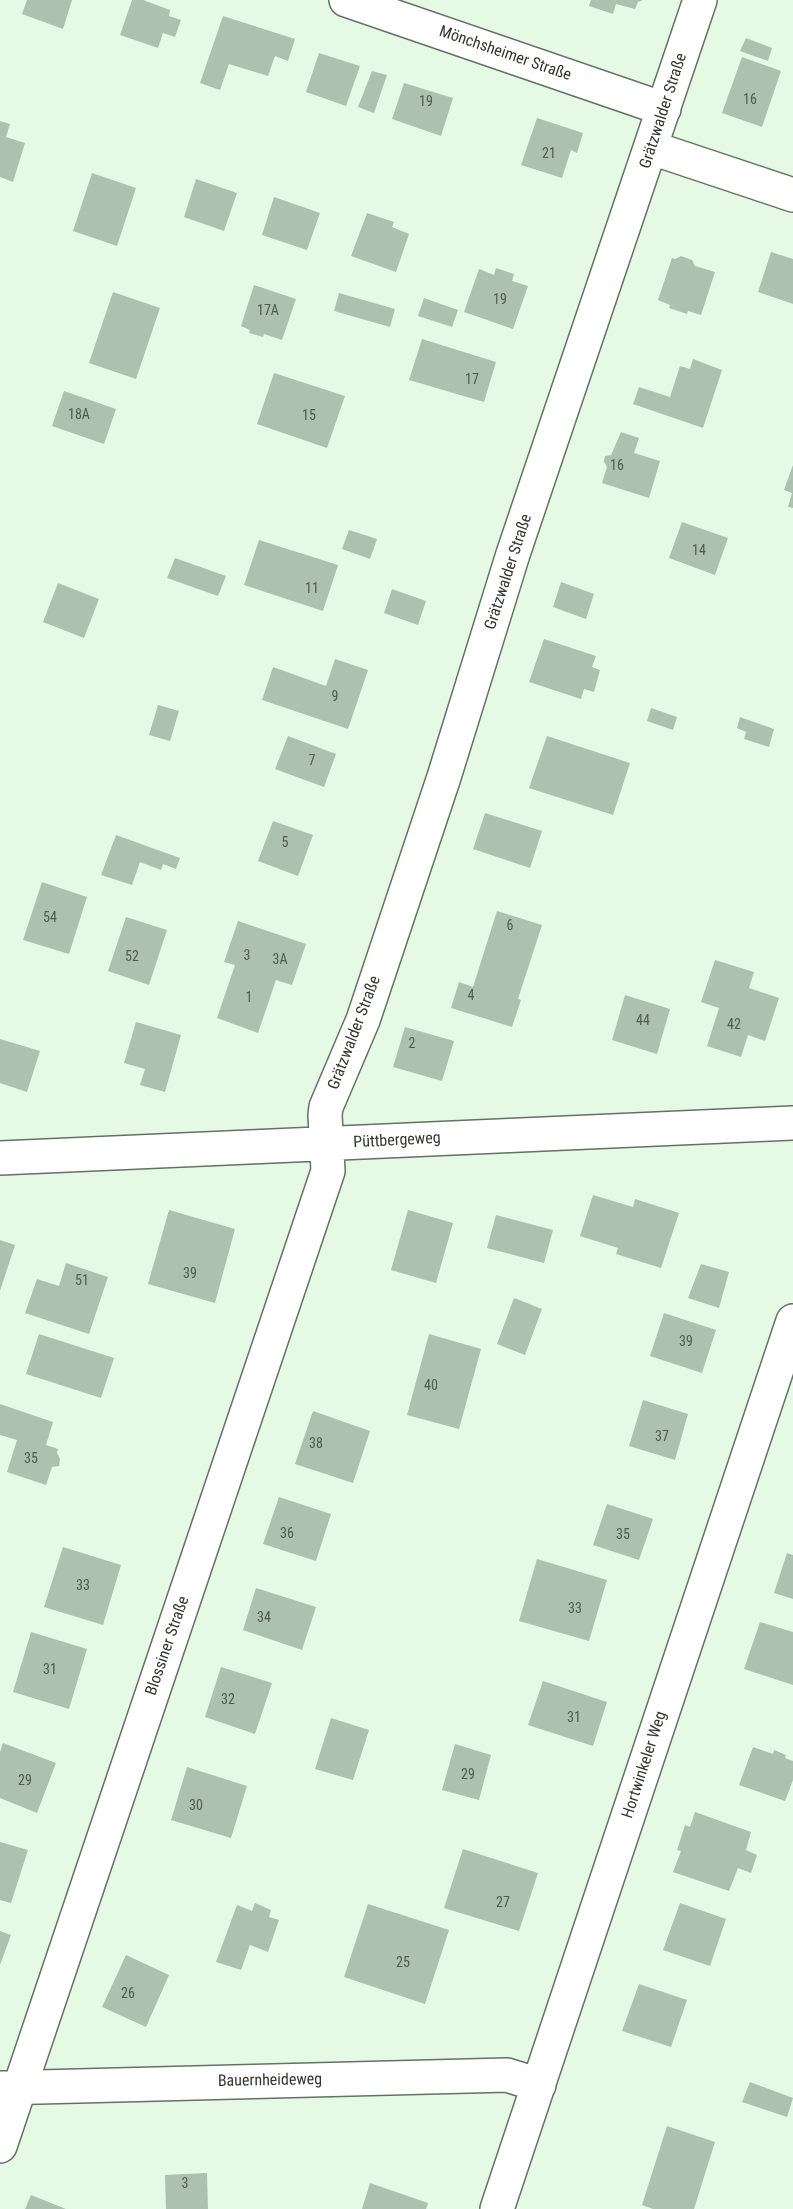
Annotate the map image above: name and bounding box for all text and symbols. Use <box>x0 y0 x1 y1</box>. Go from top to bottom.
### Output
street label: Mönchsheimer Straße <box>436 22 574 86</box>
street label: Grätzwalder Straße <box>636 51 692 171</box>
house number: 16 <box>743 92 757 108</box>
house number: 19 <box>419 94 433 110</box>
house number: 21 <box>542 146 556 162</box>
house number: 19 <box>493 292 507 308</box>
house number: 17A <box>257 303 279 319</box>
house number: 17 <box>465 372 479 388</box>
house number: 18A <box>68 407 90 423</box>
house number: 15 <box>302 408 316 424</box>
house number: 16 <box>610 458 624 474</box>
street label: Grätzwalder Straße <box>481 512 537 632</box>
house number: 14 <box>692 543 706 559</box>
house number: 11 <box>305 581 319 597</box>
house number: 9 <box>332 689 338 705</box>
house number: 7 <box>309 753 315 769</box>
house number: 5 <box>282 835 288 851</box>
house number: 54 <box>43 910 57 926</box>
house number: 6 <box>507 918 513 934</box>
house number: 3 <box>244 948 250 964</box>
house number: 52 <box>125 949 139 965</box>
house number: 3A <box>273 952 287 968</box>
street label: Grätzwalder Straße <box>324 973 386 1093</box>
house number: 4 <box>468 988 474 1004</box>
house number: 1 <box>246 990 252 1006</box>
house number: 44 <box>636 1013 650 1029</box>
house number: 42 <box>727 1017 741 1033</box>
house number: 2 <box>409 1036 415 1052</box>
street label: Püttbergeweg <box>353 1129 441 1153</box>
house number: 39 <box>183 1266 197 1282</box>
house number: 51 <box>75 1273 89 1289</box>
house number: 39 <box>679 1334 693 1350</box>
house number: 40 <box>424 1378 438 1394</box>
house number: 37 <box>655 1429 669 1445</box>
house number: 38 <box>309 1436 323 1452</box>
house number: 35 <box>24 1451 38 1467</box>
house number: 36 <box>280 1526 294 1542</box>
house number: 35 <box>616 1527 630 1543</box>
house number: 33 <box>76 1578 90 1594</box>
street label: Blossiner Straße <box>142 1594 194 1698</box>
house number: 33 <box>568 1601 582 1617</box>
house number: 34 <box>257 1610 271 1626</box>
house number: 31 <box>43 1662 57 1678</box>
house number: 32 <box>221 1692 235 1708</box>
street label: Hortwinkeler Weg <box>619 1709 671 1821</box>
house number: 31 <box>567 1710 581 1726</box>
house number: 29 <box>461 1767 475 1783</box>
house number: 29 <box>18 1773 32 1789</box>
house number: 30 <box>189 1798 203 1814</box>
house number: 27 <box>496 1895 510 1911</box>
house number: 25 <box>396 1955 410 1971</box>
house number: 26 <box>121 1986 135 2002</box>
street label: Bauernheideweg <box>218 2070 322 2092</box>
house number: 3 <box>182 2176 188 2192</box>

